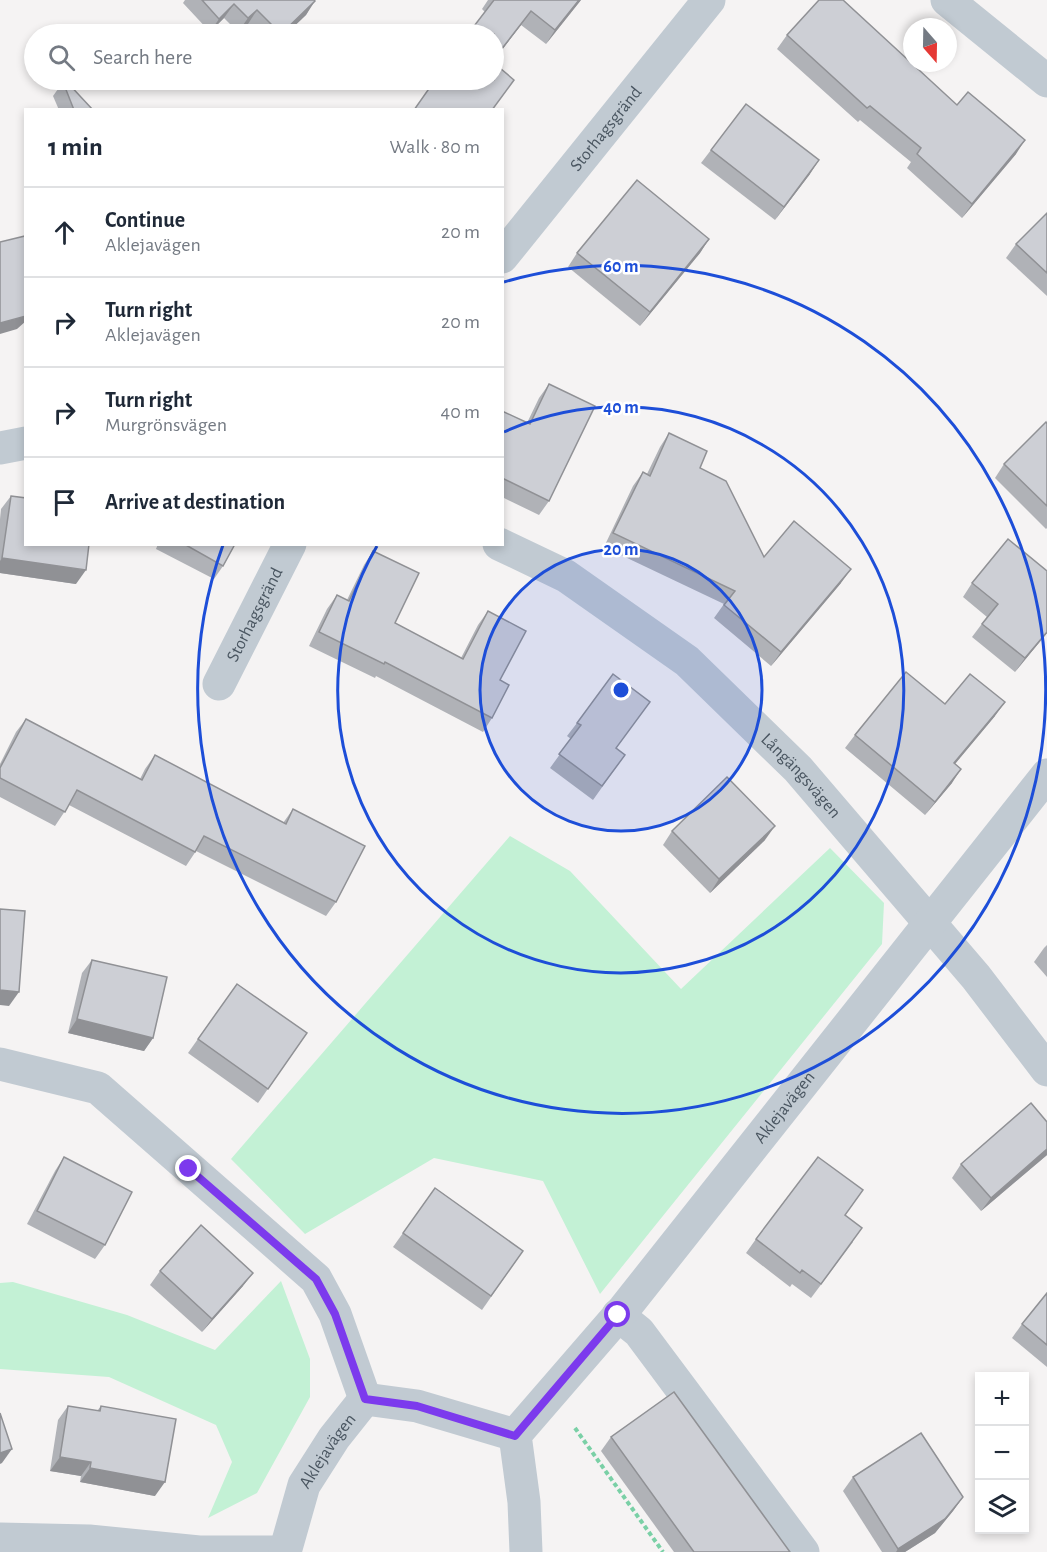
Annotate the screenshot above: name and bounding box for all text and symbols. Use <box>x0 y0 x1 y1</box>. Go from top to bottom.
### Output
north arrow <box>903 18 957 72</box>
search box <box>24 24 504 90</box>
icon: search <box>45 41 78 74</box>
text: Search here <box>93 46 192 68</box>
street label: Storhagsgränd <box>567 83 646 175</box>
text: 1 min <box>48 134 103 160</box>
text: Walk · 80 m <box>389 137 480 157</box>
text: Continue <box>105 209 185 231</box>
icon: ahead <box>48 216 81 249</box>
text: 20 m <box>441 222 480 242</box>
text: Aklejavägen <box>105 235 201 255</box>
text: 60 m <box>603 258 639 276</box>
text: Turn right <box>105 299 192 321</box>
icon: right <box>48 306 81 339</box>
text: 20 m <box>441 312 480 332</box>
text: Aklejavägen <box>105 325 201 345</box>
text: Turn right <box>105 389 192 411</box>
icon: right <box>48 396 81 429</box>
text: 40 m <box>603 399 639 417</box>
text: 40 m <box>441 402 480 422</box>
text: Murgrönsvägen <box>105 415 227 435</box>
icon: arrive <box>48 486 81 519</box>
text: Arrive at destination <box>105 491 285 513</box>
text: 20 m <box>603 541 639 559</box>
street label: Storhagsgränd <box>224 565 286 665</box>
centre of rings <box>611 680 631 700</box>
street label: Långängsvägen <box>757 730 844 822</box>
street label: Aklejavägen <box>751 1068 819 1147</box>
route end <box>175 1155 201 1181</box>
route start <box>604 1301 630 1327</box>
map controls <box>975 1372 1029 1534</box>
button: + <box>975 1372 1029 1426</box>
street label: Aklejavägen <box>296 1411 360 1492</box>
button: − <box>975 1426 1029 1480</box>
button: layers <box>975 1480 1029 1534</box>

